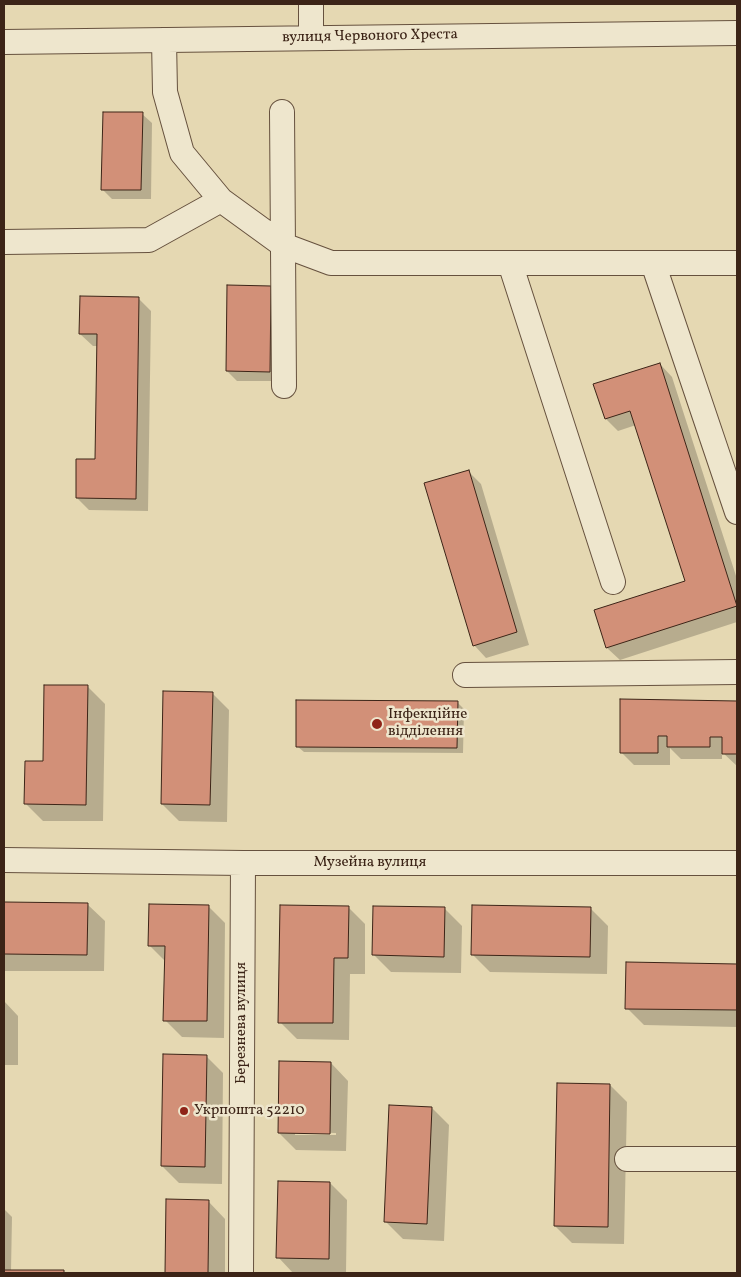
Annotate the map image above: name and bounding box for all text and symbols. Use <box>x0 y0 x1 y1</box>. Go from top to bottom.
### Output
street label: вулиця Червоного Хреста <box>282 26 458 48</box>
place label: Інфекційне відділення <box>388 706 467 741</box>
marker: Інфекційне відділення <box>370 717 384 731</box>
street label: Музейна вулиця <box>314 854 426 872</box>
street label: Березнева вулиця <box>233 962 251 1084</box>
place label: Укрпошта 52210 <box>194 1102 305 1120</box>
marker: Укрпошта 52210 <box>178 1105 190 1117</box>

